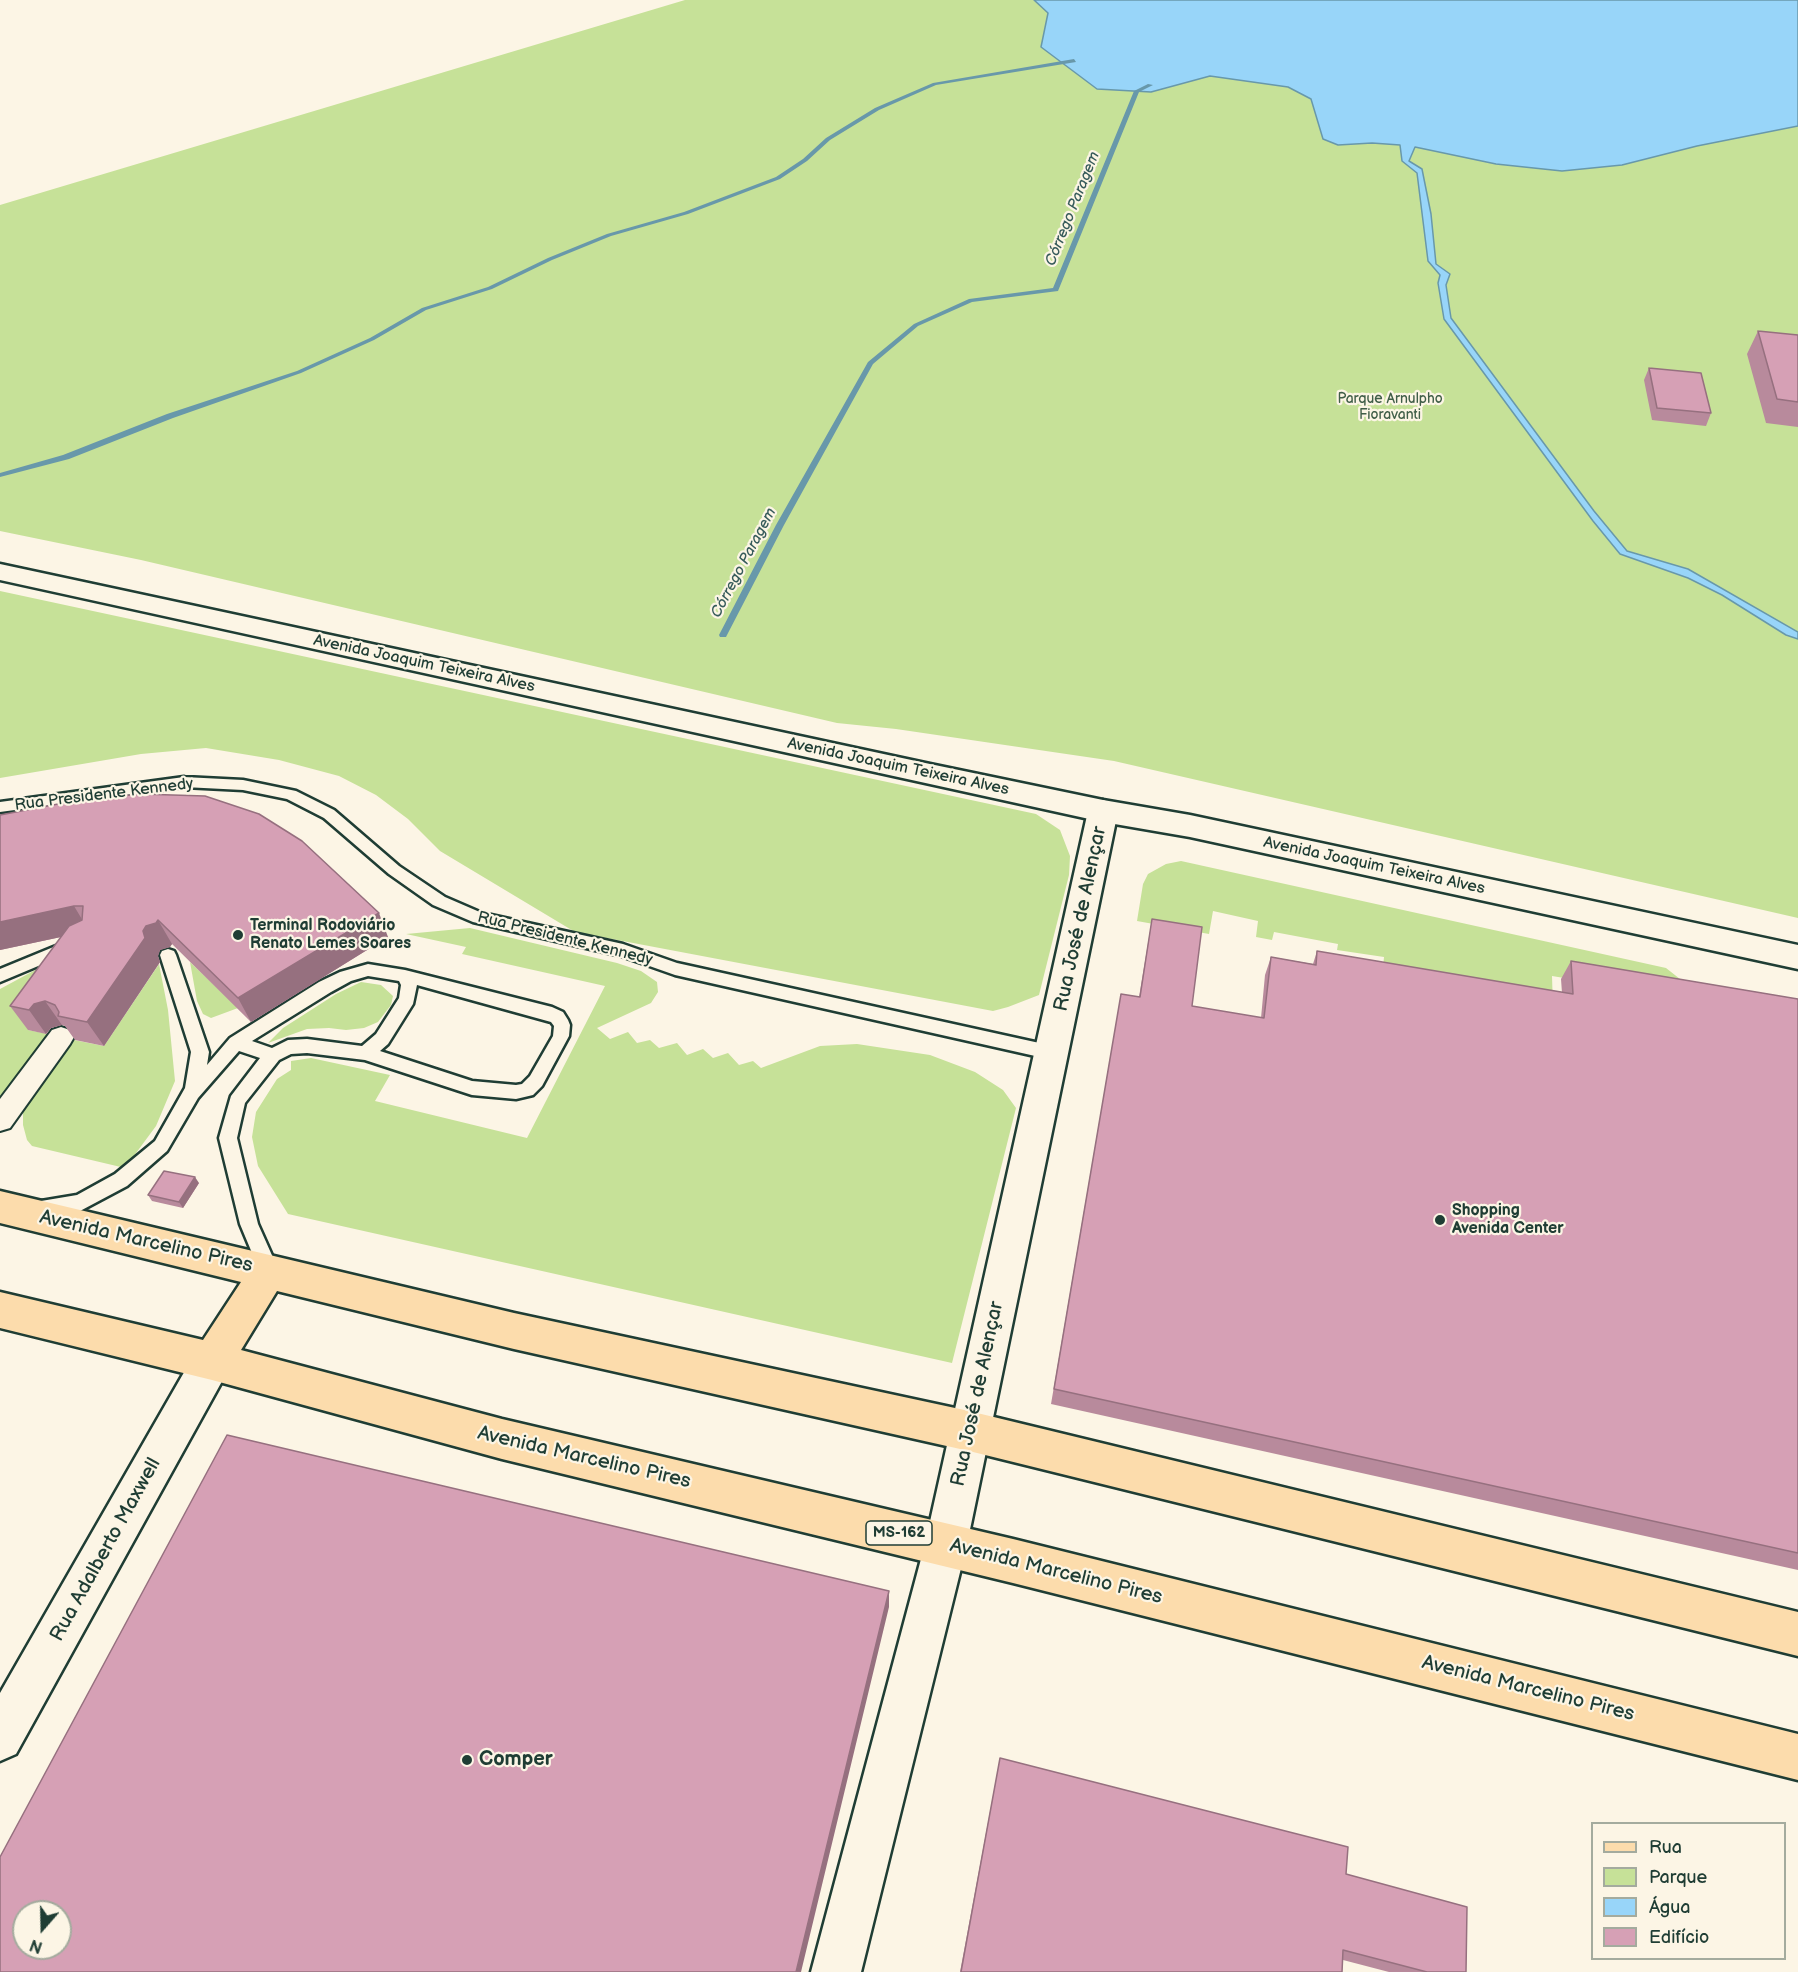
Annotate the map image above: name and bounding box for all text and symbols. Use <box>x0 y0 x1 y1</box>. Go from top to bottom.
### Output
water label: Córrego Paragem <box>1042 149 1104 269</box>
park label: Parque Arnulpho Fioravanti <box>1337 391 1443 424</box>
water label: Córrego Paragem <box>708 505 780 621</box>
street label: Avenida Joaquim Teixeira Alves <box>312 631 536 697</box>
street label: Avenida Joaquim Teixeira Alves <box>786 734 1010 800</box>
street label: Rua Presidente Kennedy <box>14 775 194 815</box>
street label: Rua José de Alençar <box>1050 824 1112 1014</box>
street label: Avenida Joaquim Teixeira Alves <box>1262 833 1486 899</box>
street label: Rua Presidente Kennedy <box>475 908 655 970</box>
place label: Terminal Rodoviário Renato Lemes Soares <box>250 916 411 954</box>
marker: Terminal Rodoviário Renato Lemes Soares <box>231 928 245 942</box>
place label: Shopping Avenida Center <box>1452 1201 1564 1239</box>
street label: Avenida Marcelino Pires <box>37 1206 255 1278</box>
marker: Shopping Avenida Center <box>1433 1213 1447 1227</box>
street label: Rua José de Alençar <box>947 1299 1009 1489</box>
street label: Avenida Marcelino Pires <box>475 1422 693 1494</box>
street label: Rua Adalberto Maxwell <box>46 1454 166 1646</box>
road number: MS-162 <box>866 1521 932 1545</box>
street label: Avenida Marcelino Pires <box>947 1534 1165 1610</box>
street label: Avenida Marcelino Pires <box>1419 1651 1637 1727</box>
place label: Comper <box>479 1748 553 1772</box>
marker: Comper <box>460 1753 474 1767</box>
legend <box>1591 1822 1786 1960</box>
text: Rua <box>1649 1837 1682 1858</box>
text: Parque <box>1649 1867 1707 1888</box>
text: Água <box>1649 1897 1690 1918</box>
north arrow <box>12 1900 72 1960</box>
text: Edifício <box>1649 1927 1709 1948</box>
text: N <box>27 1935 45 1956</box>

